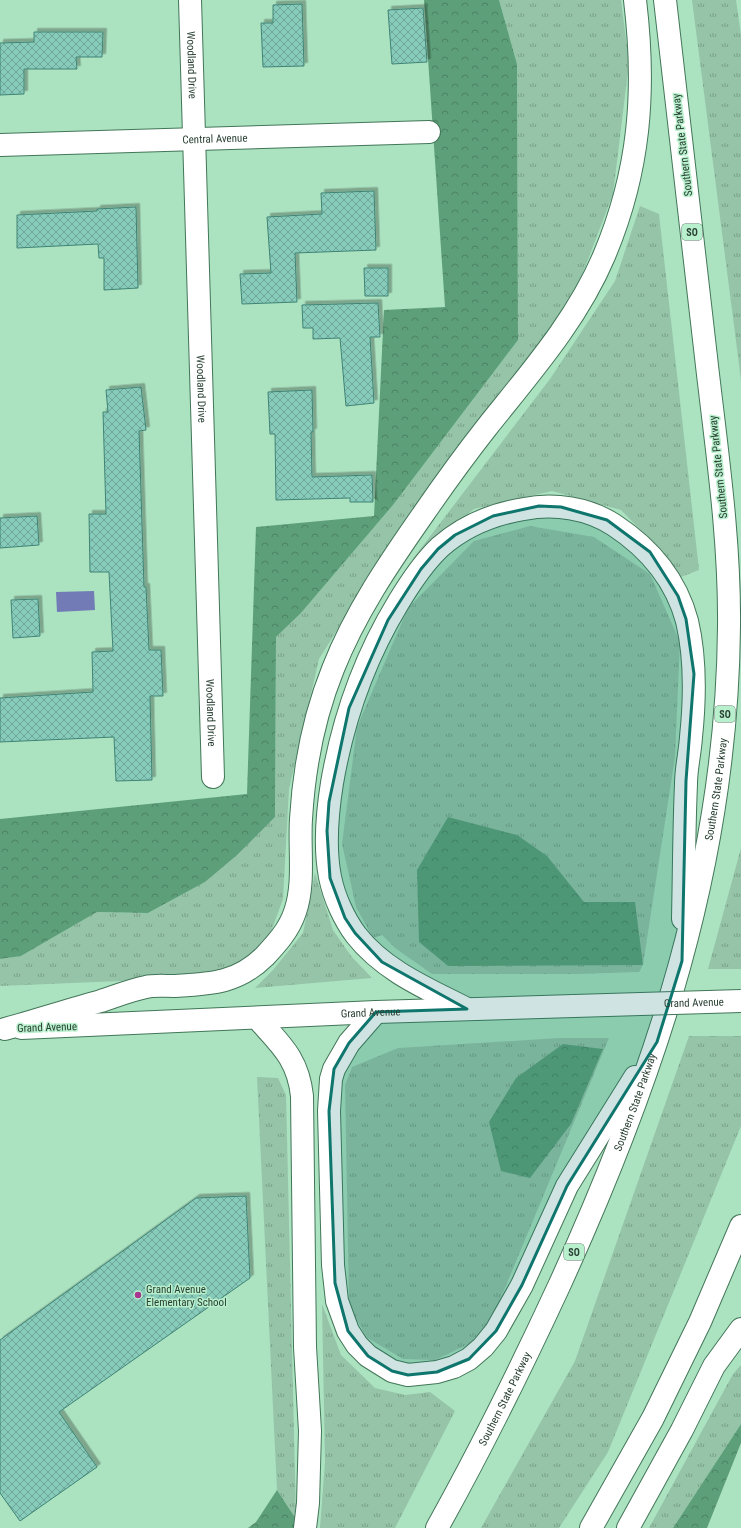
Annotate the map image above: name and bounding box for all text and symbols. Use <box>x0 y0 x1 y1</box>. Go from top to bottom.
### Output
street label: Woodland Drive <box>184 31 199 99</box>
street label: Southern State Parkway <box>670 93 695 197</box>
street label: Central Avenue <box>182 132 248 146</box>
road number: SO <box>682 224 702 240</box>
street label: Woodland Drive <box>194 355 209 423</box>
street label: Southern State Parkway <box>707 415 730 519</box>
street label: Woodland Drive <box>203 679 218 747</box>
road number: SO <box>715 706 735 722</box>
street label: Southern State Parkway <box>702 737 730 842</box>
street label: Grand Avenue <box>664 996 724 1010</box>
street label: Grand Avenue <box>340 1005 401 1021</box>
street label: Grand Avenue <box>17 1020 77 1035</box>
street label: Southern State Parkway <box>611 1051 659 1153</box>
road number: SO <box>564 1244 584 1260</box>
place label: Grand Avenue Elementary School <box>146 1283 227 1309</box>
marker: Grand Avenue Elementary School <box>133 1290 143 1300</box>
street label: Southern State Parkway <box>476 1349 534 1448</box>

